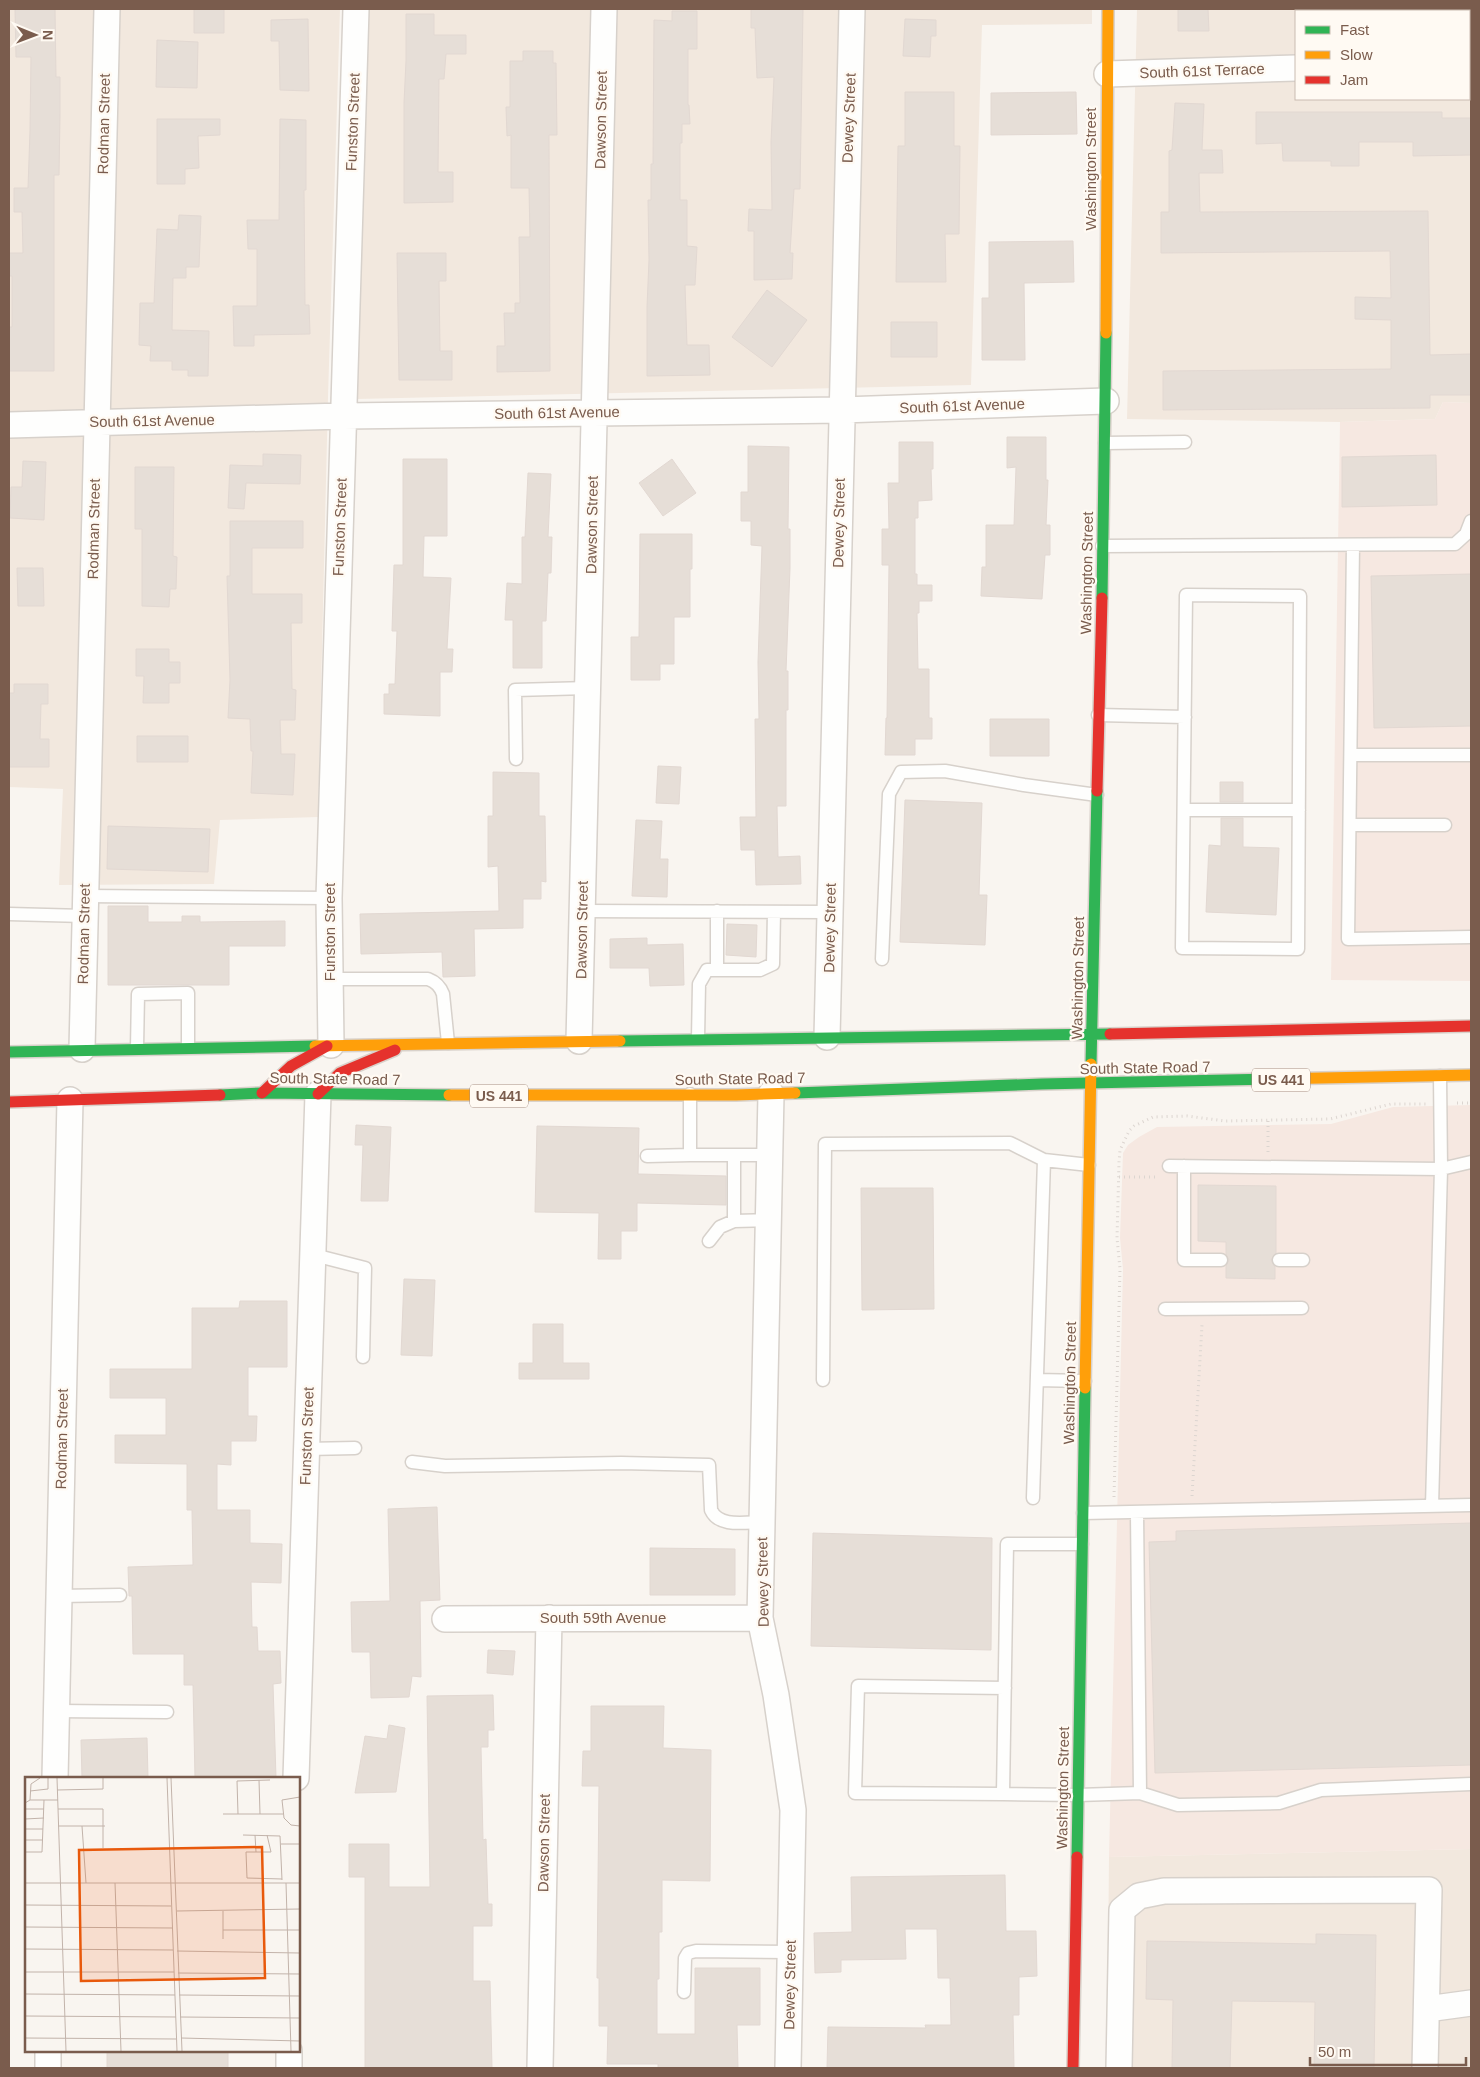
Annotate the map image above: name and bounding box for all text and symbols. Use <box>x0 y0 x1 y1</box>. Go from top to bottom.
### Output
north arrow <box>10 10 60 60</box>
legend <box>1295 10 1470 100</box>
text: Fast <box>1340 21 1370 38</box>
text: N <box>40 30 56 40</box>
text: Slow <box>1340 46 1373 63</box>
street label: South 61st Terrace <box>1139 60 1265 81</box>
street label: Dawson Street <box>591 70 610 169</box>
text: Jam <box>1340 71 1368 88</box>
street label: Funston Street <box>342 72 363 171</box>
street label: Dewey Street <box>838 72 859 163</box>
street label: Rodman Street <box>94 73 113 175</box>
street label: Washington Street <box>1082 107 1099 230</box>
street label: South 61st Avenue <box>899 395 1025 416</box>
street label: South 61st Avenue <box>494 403 620 422</box>
street label: South 61st Avenue <box>89 411 215 430</box>
street label: Dawson Street <box>582 475 601 574</box>
street label: Funston Street <box>329 477 350 576</box>
street label: Dewey Street <box>829 477 848 568</box>
street label: Rodman Street <box>84 478 103 580</box>
street label: Washington Street <box>1077 511 1096 635</box>
street label: Dawson Street <box>572 880 591 979</box>
street label: Funston Street <box>321 882 338 981</box>
street label: Dewey Street <box>820 882 839 973</box>
street label: Rodman Street <box>74 883 93 985</box>
street label: Washington Street <box>1068 916 1087 1040</box>
street label: South State Road 7 <box>1079 1058 1211 1077</box>
road number: US 441 <box>1252 1068 1310 1092</box>
street label: South State Road 7 <box>269 1069 401 1088</box>
street label: South State Road 7 <box>674 1069 806 1088</box>
road number: US 441 <box>470 1084 528 1108</box>
street label: Washington Street <box>1060 1321 1079 1445</box>
street label: Funston Street <box>296 1386 317 1485</box>
street label: Rodman Street <box>52 1388 71 1490</box>
street label: Dewey Street <box>753 1536 772 1627</box>
street label: South 59th Avenue <box>540 1609 666 1626</box>
street label: Washington Street <box>1053 1726 1072 1850</box>
inset map <box>25 1777 300 2052</box>
street label: Dawson Street <box>534 1793 553 1892</box>
street label: Dewey Street <box>780 1939 799 2030</box>
scale bar <box>1310 2034 1466 2066</box>
text: 50 m <box>1318 2043 1351 2060</box>

